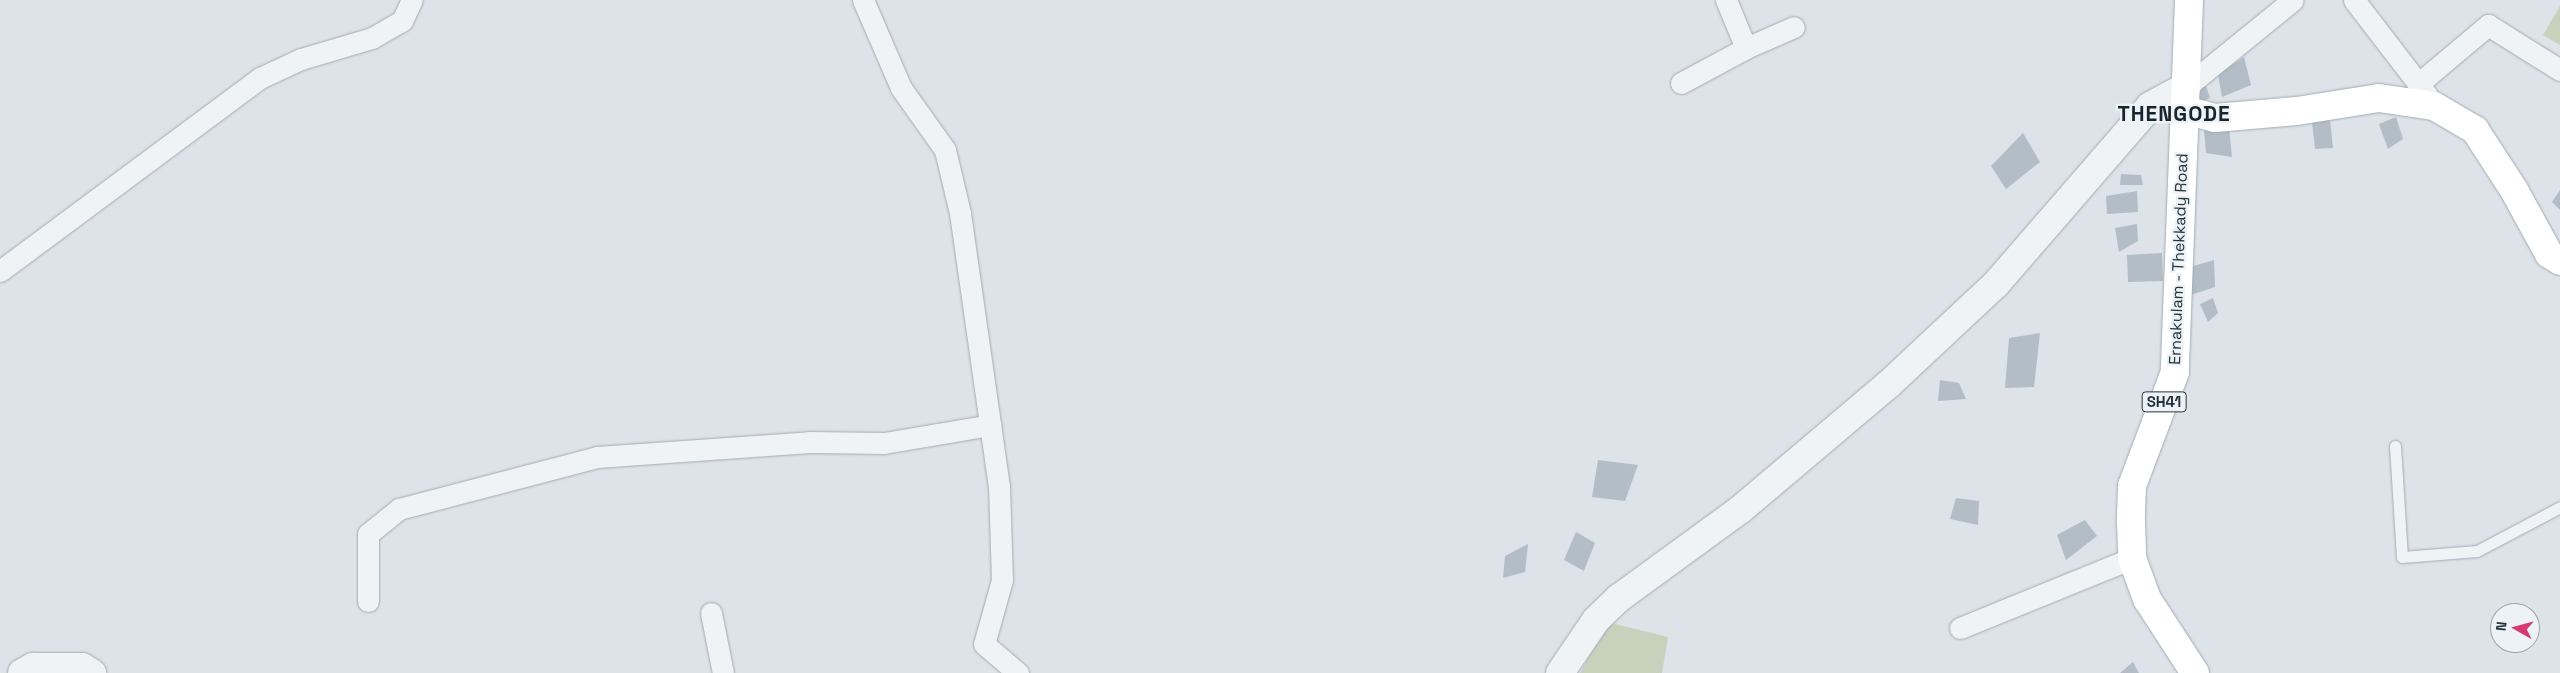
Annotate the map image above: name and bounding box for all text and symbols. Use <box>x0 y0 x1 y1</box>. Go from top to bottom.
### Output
district label: THENGODE <box>2116 101 2232 127</box>
street label: Ernakulam - Thekkady Road <box>2166 152 2192 366</box>
road number: SH41 <box>2142 390 2186 414</box>
north arrow <box>2490 603 2540 653</box>
text: N <box>2492 621 2511 632</box>

